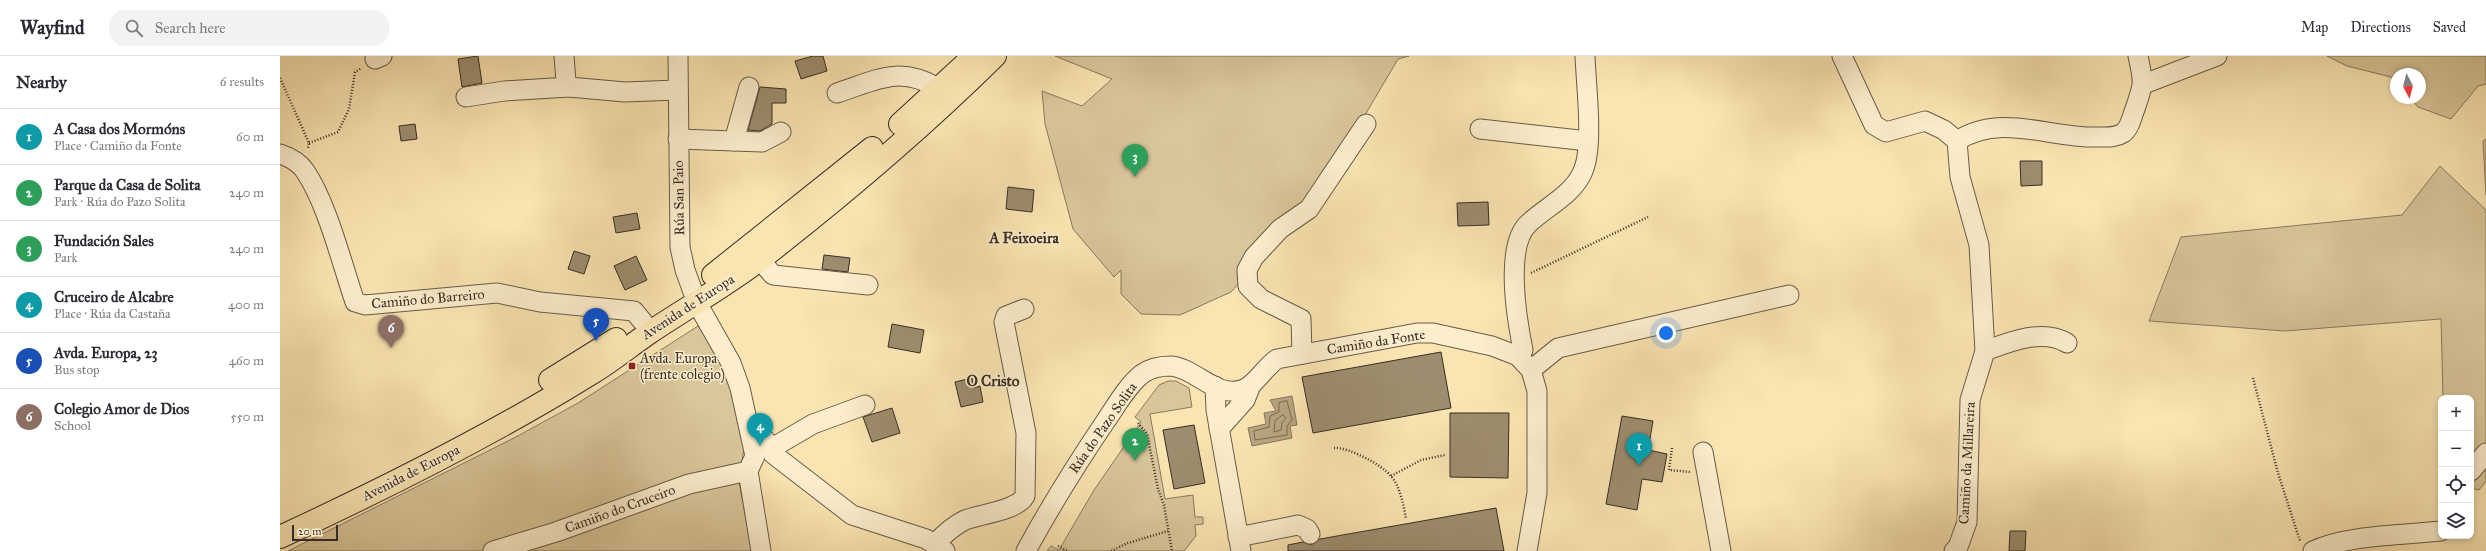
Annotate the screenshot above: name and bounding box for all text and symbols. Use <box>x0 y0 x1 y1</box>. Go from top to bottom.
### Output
search box <box>109 10 389 46</box>
text: Wayfind <box>20 16 85 39</box>
icon: search <box>123 17 145 39</box>
text: Search here <box>155 19 226 37</box>
text: Map <box>2301 19 2328 36</box>
text: Directions <box>2350 19 2411 36</box>
text: Saved <box>2433 19 2466 36</box>
north arrow <box>2390 68 2426 104</box>
text: Nearby <box>16 72 67 93</box>
text: 6 results <box>220 74 264 90</box>
text: A Casa dos Mormóns <box>54 120 185 138</box>
text: 1 <box>26 129 32 145</box>
text: 60 m <box>236 129 264 145</box>
text: Place · Camiño da Fonte <box>54 138 182 154</box>
pin: 3 <box>1122 144 1148 177</box>
street label: Rúa San Paio <box>670 160 688 236</box>
text: Parque da Casa de Solita <box>54 176 201 194</box>
text: 2 <box>26 185 32 201</box>
text: 240 m <box>229 185 264 201</box>
text: Park · Rúa do Pazo Solita <box>54 194 186 210</box>
district label: A Feixoeira <box>988 229 1060 247</box>
text: Fundación Sales <box>54 232 154 250</box>
text: 3 <box>26 241 32 257</box>
text: 240 m <box>229 241 264 257</box>
text: Park <box>54 250 78 266</box>
street label: Avenida de Europa <box>638 271 738 344</box>
street label: Camiño do Barreiro <box>371 286 485 312</box>
text: Cruceiro de Alcabre <box>54 288 174 306</box>
text: 4 <box>25 297 33 313</box>
text: 400 m <box>228 297 264 313</box>
text: Place · Rúa da Castaña <box>54 306 171 322</box>
pin: 5 <box>583 308 609 341</box>
pin: 6 <box>378 315 404 348</box>
your location <box>1656 323 1676 343</box>
street label: Camiño da Fonte <box>1326 326 1426 358</box>
text: Avda. Europa, 23 <box>54 344 158 362</box>
place label: Avda. Europa (frente colegio) <box>639 350 725 384</box>
text: 5 <box>26 353 32 369</box>
text: 460 m <box>229 353 264 369</box>
marker: Avda. Europa (frente colegio) <box>627 361 637 371</box>
text: Bus stop <box>54 362 100 378</box>
district label: O Cristo <box>966 372 1020 390</box>
street label: Rúa do Pazo Solita <box>1065 379 1141 477</box>
map controls <box>2438 395 2474 539</box>
button: + <box>2438 395 2474 431</box>
text: Colegio Amor de Dios <box>54 400 189 418</box>
street label: Camiño da Millareira <box>1955 401 1979 525</box>
text: 6 <box>26 409 32 425</box>
text: 550 m <box>231 409 264 425</box>
pin: 4 <box>747 413 773 446</box>
text: School <box>54 418 91 434</box>
pin: 2 <box>1122 428 1148 461</box>
button: − <box>2438 431 2474 467</box>
pin: 1 <box>1626 433 1652 466</box>
street label: Avenida de Europa <box>358 441 463 505</box>
button: locate <box>2438 467 2474 503</box>
street label: Camiño do Cruceiro <box>562 481 678 537</box>
button: layers <box>2438 503 2474 539</box>
scale bar <box>292 523 338 542</box>
text: 20 m <box>298 525 321 538</box>

